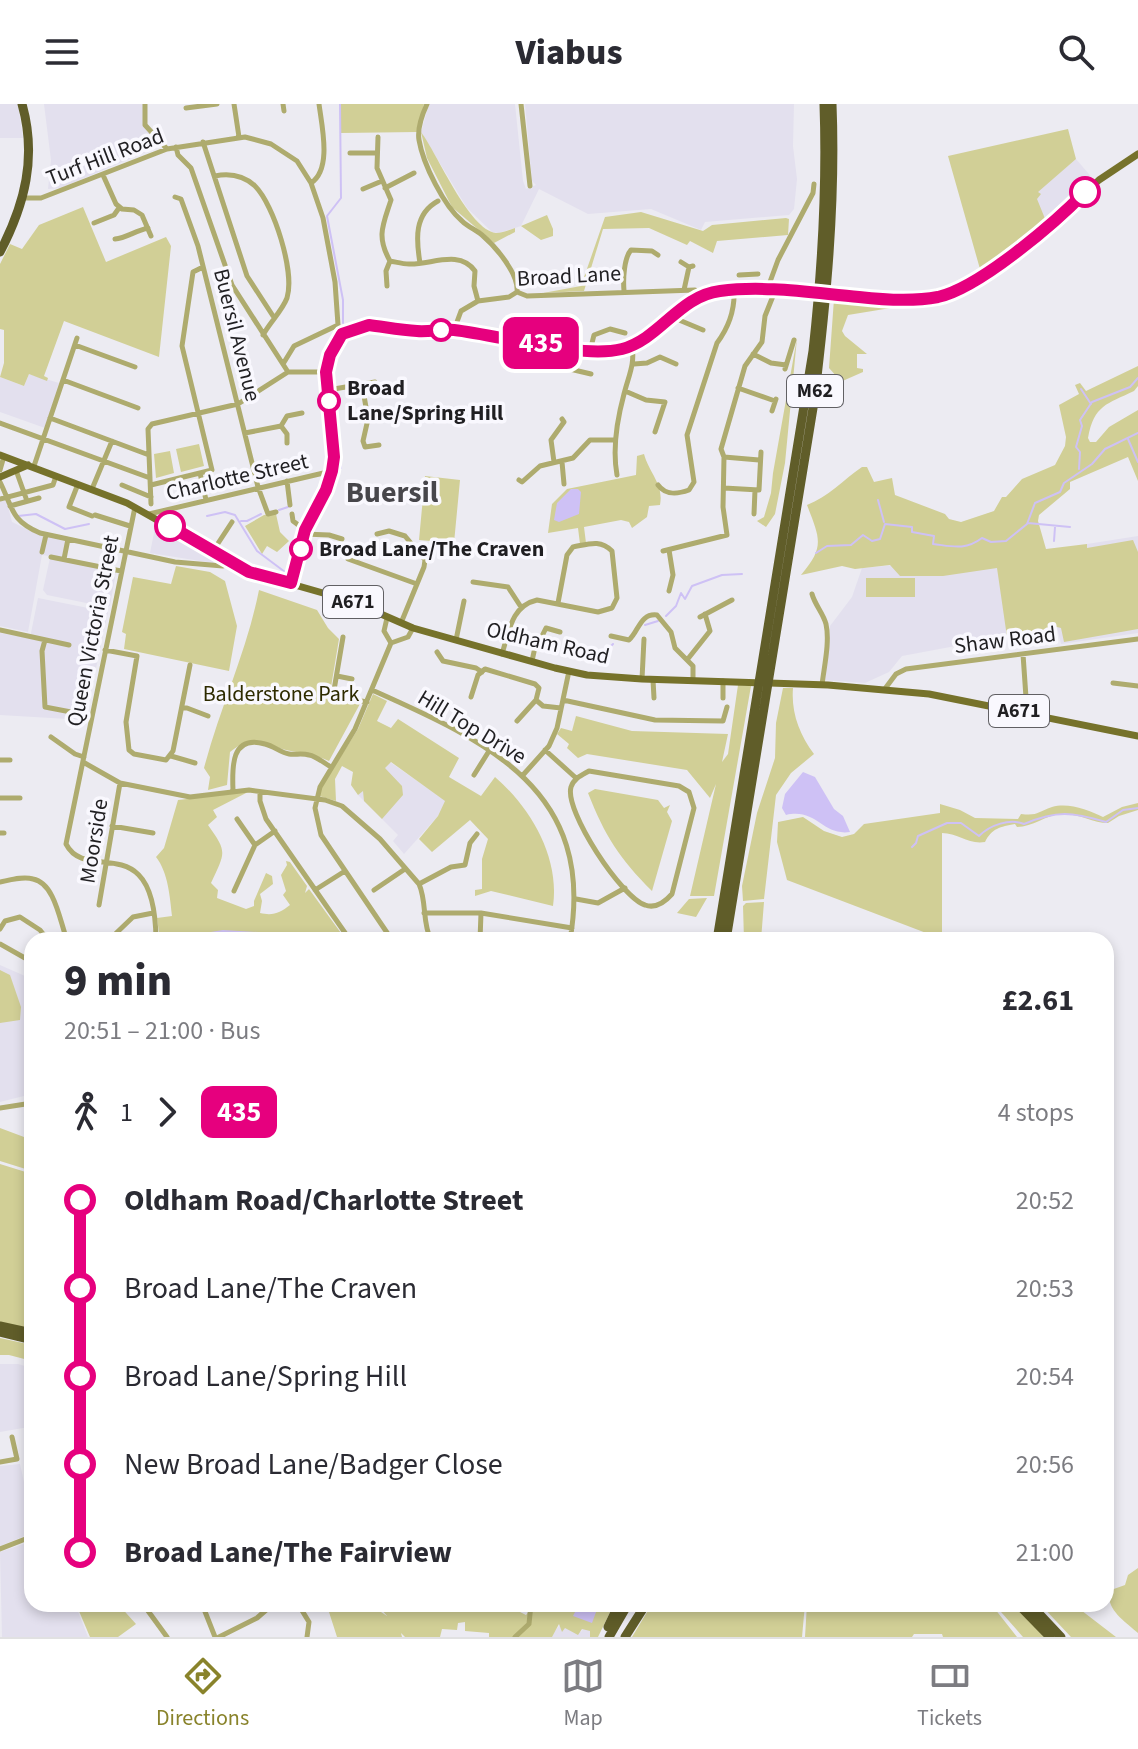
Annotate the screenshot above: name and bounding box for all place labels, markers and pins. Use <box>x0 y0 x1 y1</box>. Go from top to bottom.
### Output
unlabelled marker <box>1070 177 1100 207</box>
unlabelled marker <box>430 319 452 341</box>
place label: Broad Lane/Spring Hill <box>347 372 504 429</box>
marker: Broad Lane/Spring Hill <box>318 390 340 412</box>
unlabelled marker <box>155 511 185 541</box>
place label: Broad Lane/The Craven <box>319 533 544 565</box>
marker: Broad Lane/The Craven <box>290 538 312 560</box>

